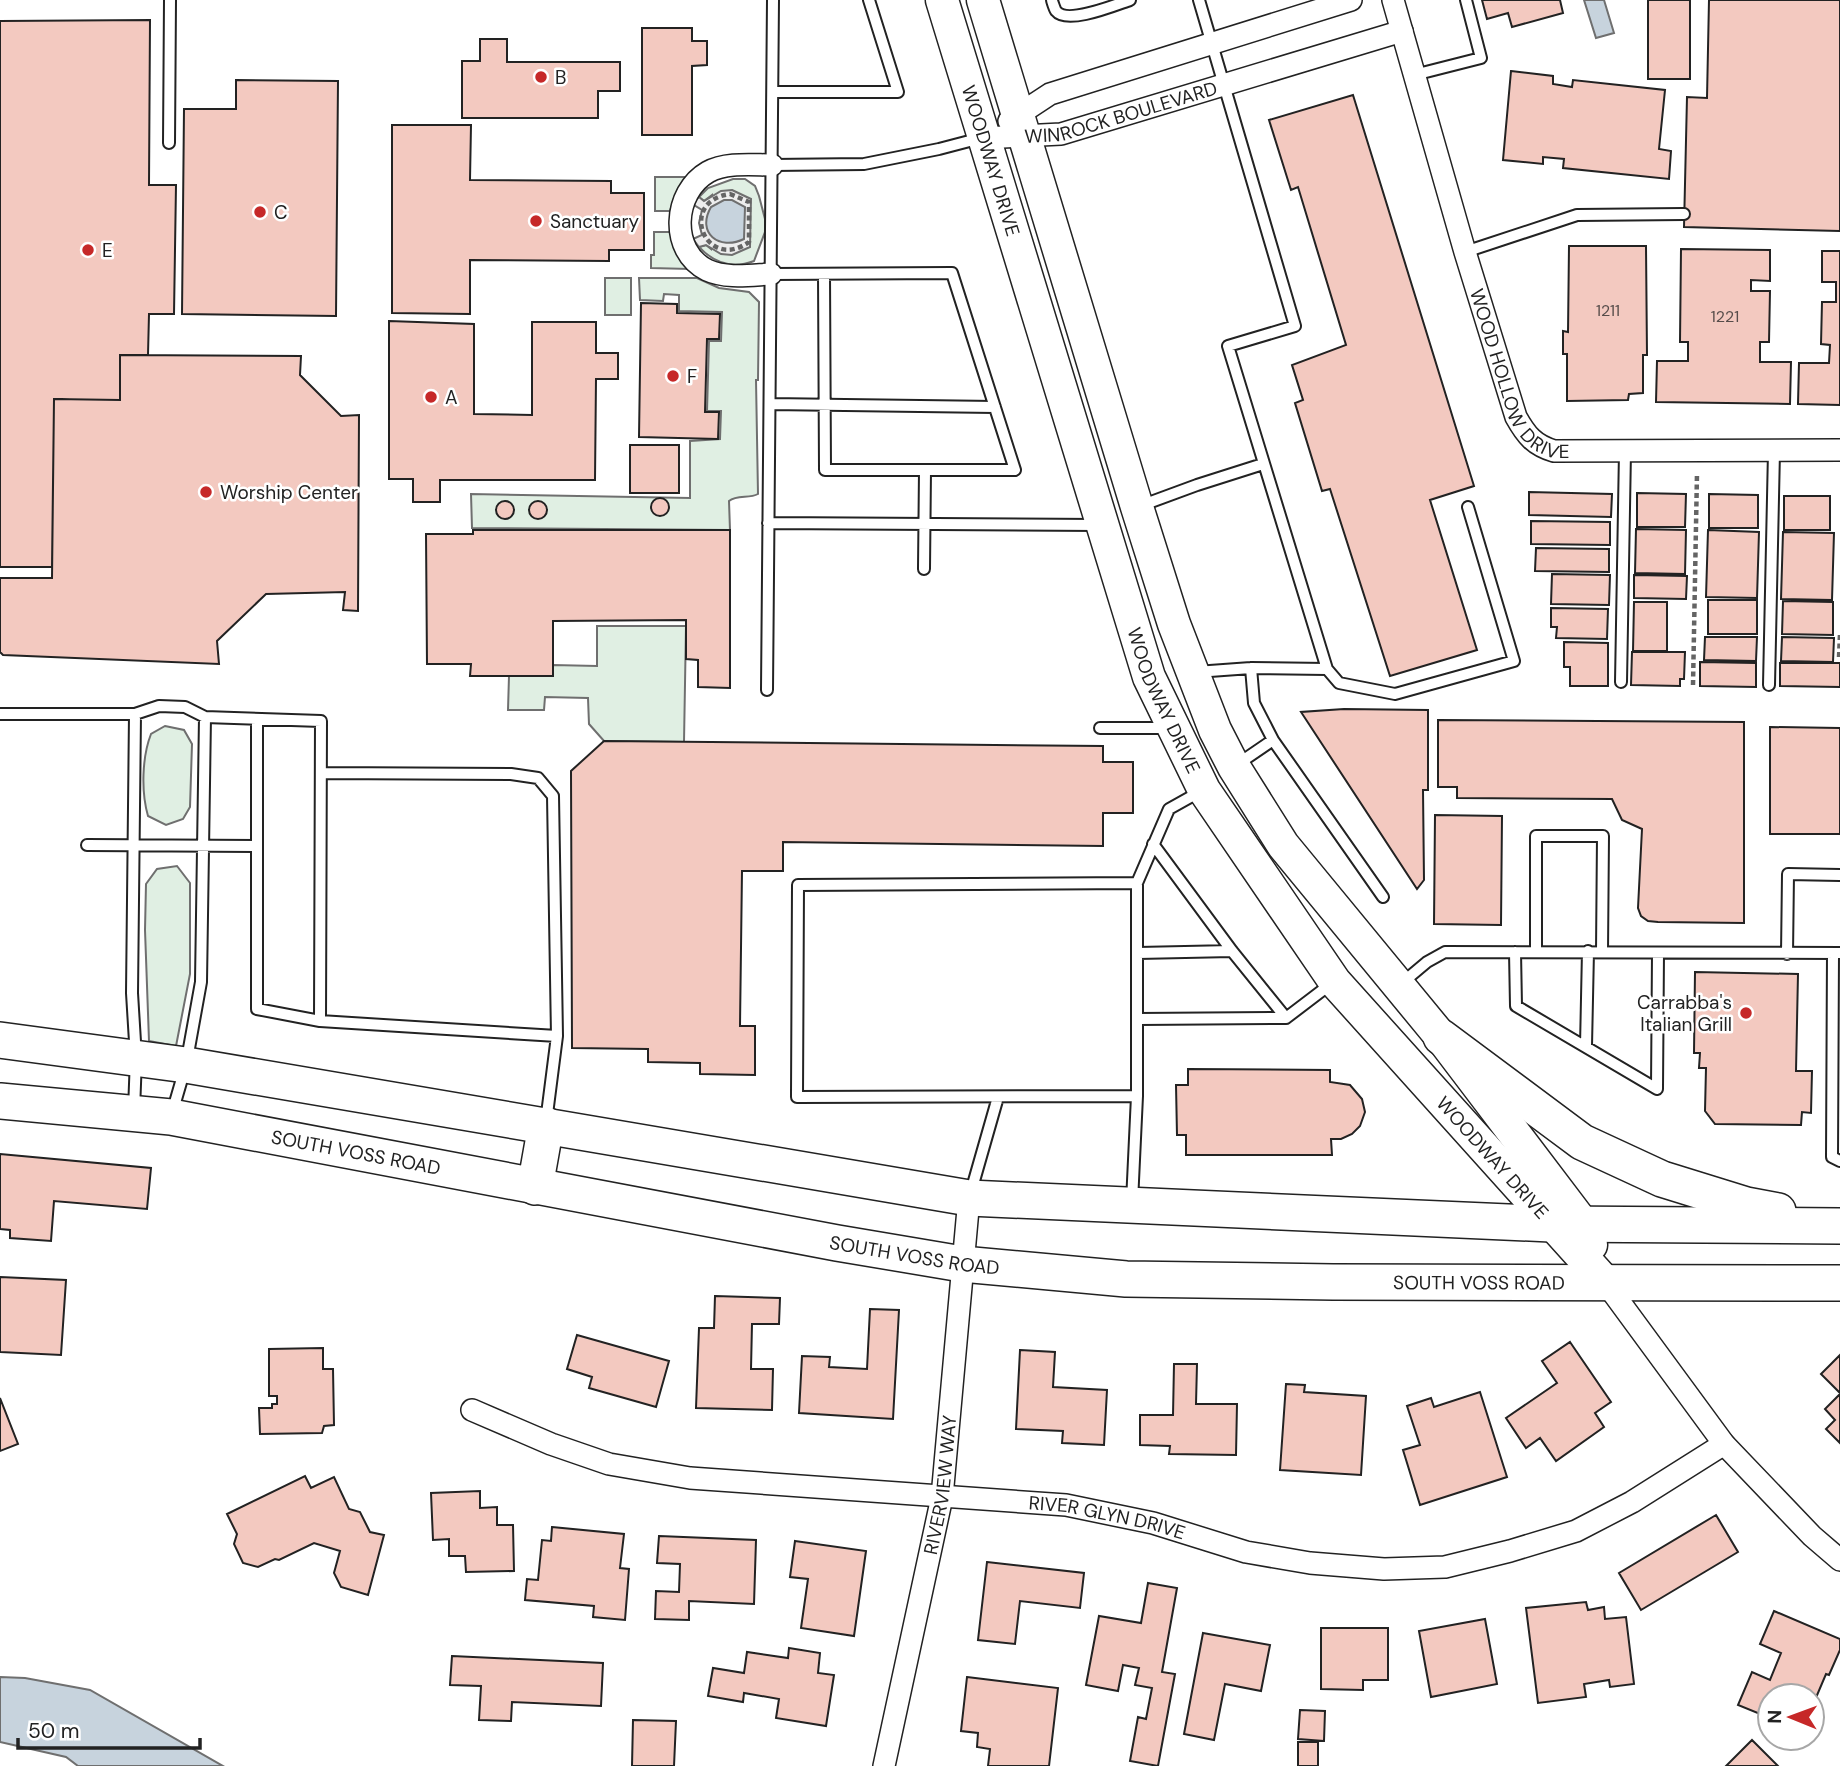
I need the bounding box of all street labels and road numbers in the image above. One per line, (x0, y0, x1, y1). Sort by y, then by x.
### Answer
street label: WINROCK BOULEVARD (1024, 75, 1220, 148)
street label: WOODWAY DRIVE (956, 82, 1026, 239)
street label: WOOD HOLLOW DRIVE (1465, 286, 1570, 464)
street label: WOODWAY DRIVE (1122, 624, 1206, 777)
street label: WOODWAY DRIVE (1431, 1091, 1555, 1224)
street label: SOUTH VOSS ROAD (269, 1124, 443, 1180)
street label: SOUTH VOSS ROAD (827, 1229, 1001, 1280)
street label: SOUTH VOSS ROAD (1393, 1270, 1565, 1295)
street label: RIVERVIEW WAY (917, 1414, 962, 1557)
street label: RIVER GLYN DRIVE (1028, 1490, 1189, 1545)

